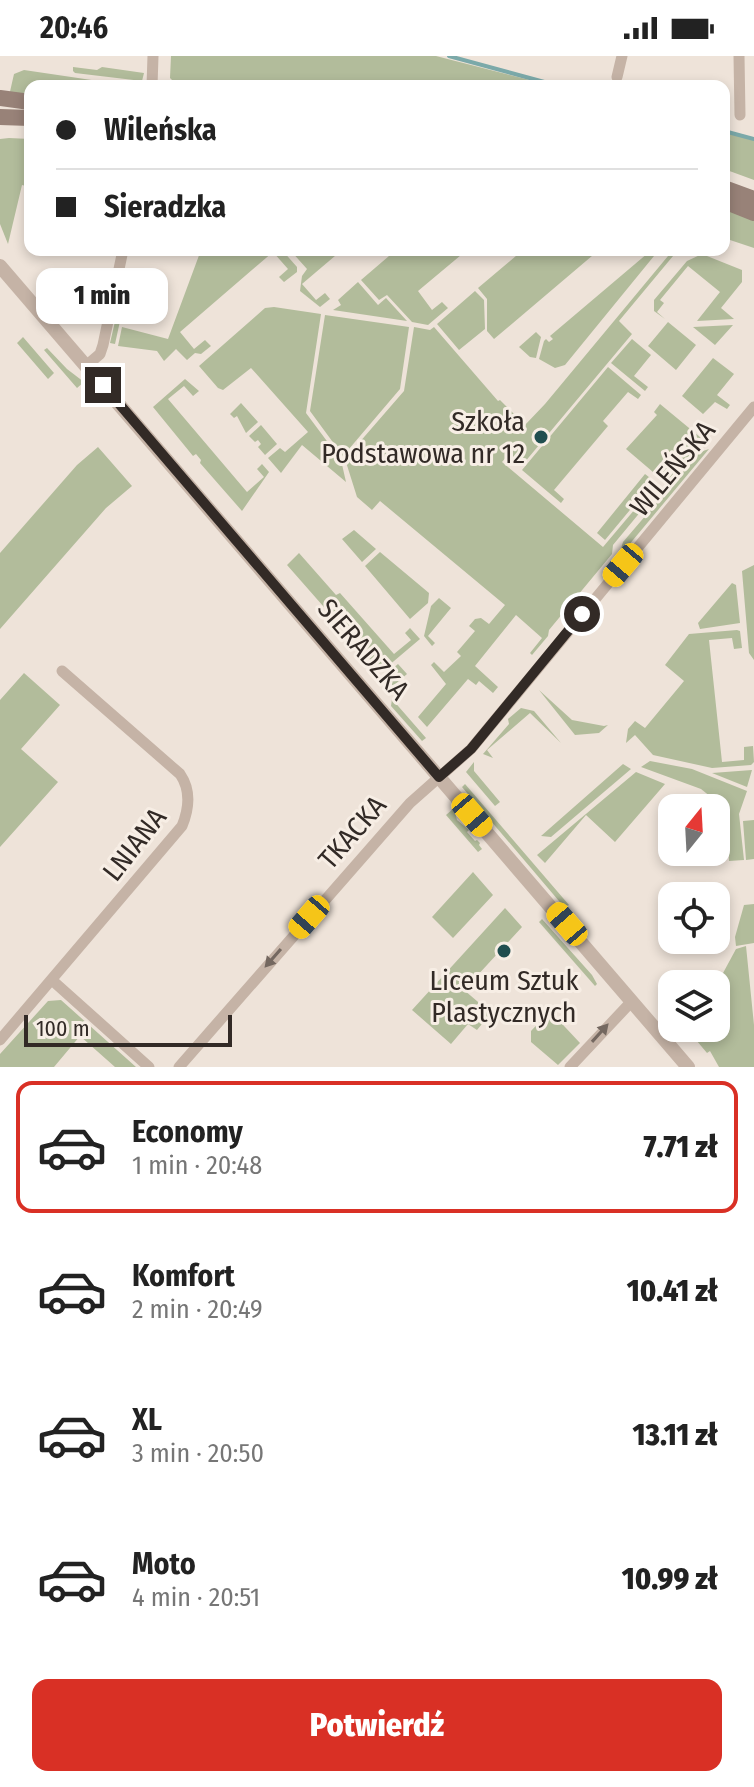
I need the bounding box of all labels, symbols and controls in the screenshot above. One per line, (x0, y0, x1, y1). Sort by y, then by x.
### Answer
text: 20:46 (40, 10, 108, 46)
text: Wileńska (104, 112, 217, 148)
text: Sieradzka (104, 189, 226, 225)
callout: 1 min (37, 269, 169, 325)
text: 1 min (74, 280, 130, 311)
route end (85, 367, 121, 403)
place label: Szkoła Podstawowa nr 12 (321, 405, 525, 470)
street label: WILEŃSKA (623, 414, 722, 523)
marker: Szkoła Podstawowa nr 12 (532, 428, 550, 446)
car (598, 539, 648, 591)
street label: SIERADZKA (311, 592, 416, 707)
route start (564, 596, 600, 632)
street label: TKACKA (312, 789, 393, 876)
car (447, 789, 497, 841)
north arrow (658, 794, 730, 866)
map controls (658, 794, 730, 1042)
street label: LNIANA (96, 801, 173, 887)
button: locate (658, 882, 730, 954)
car (284, 891, 334, 943)
car (542, 898, 592, 950)
marker: Liceum Sztuk Plastycznych (495, 942, 513, 960)
one-way arrow (265, 947, 282, 967)
place label: Liceum Sztuk Plastycznych (429, 964, 579, 1029)
button: layers (658, 970, 730, 1042)
scale bar (24, 1011, 232, 1047)
text: 100 m (36, 1015, 90, 1042)
one-way arrow (591, 1023, 608, 1043)
icon: car (36, 1111, 108, 1183)
text: Economy (132, 1114, 243, 1150)
text: 7.71 zł (643, 1129, 718, 1165)
text: 1 min · 20:48 (132, 1150, 262, 1181)
icon: car (36, 1255, 108, 1327)
text: Komfort (132, 1258, 235, 1294)
text: 10.41 zł (627, 1273, 718, 1309)
text: 2 min · 20:49 (132, 1294, 263, 1325)
icon: car (36, 1399, 108, 1471)
text: XL (132, 1402, 162, 1438)
text: 13.11 zł (633, 1417, 718, 1453)
text: 3 min · 20:50 (132, 1438, 264, 1469)
icon: car (36, 1543, 108, 1615)
text: Moto (132, 1546, 196, 1582)
text: 10.99 zł (622, 1561, 718, 1597)
text: 4 min · 20:51 (132, 1582, 260, 1613)
button: Potwierdź (32, 1679, 722, 1771)

